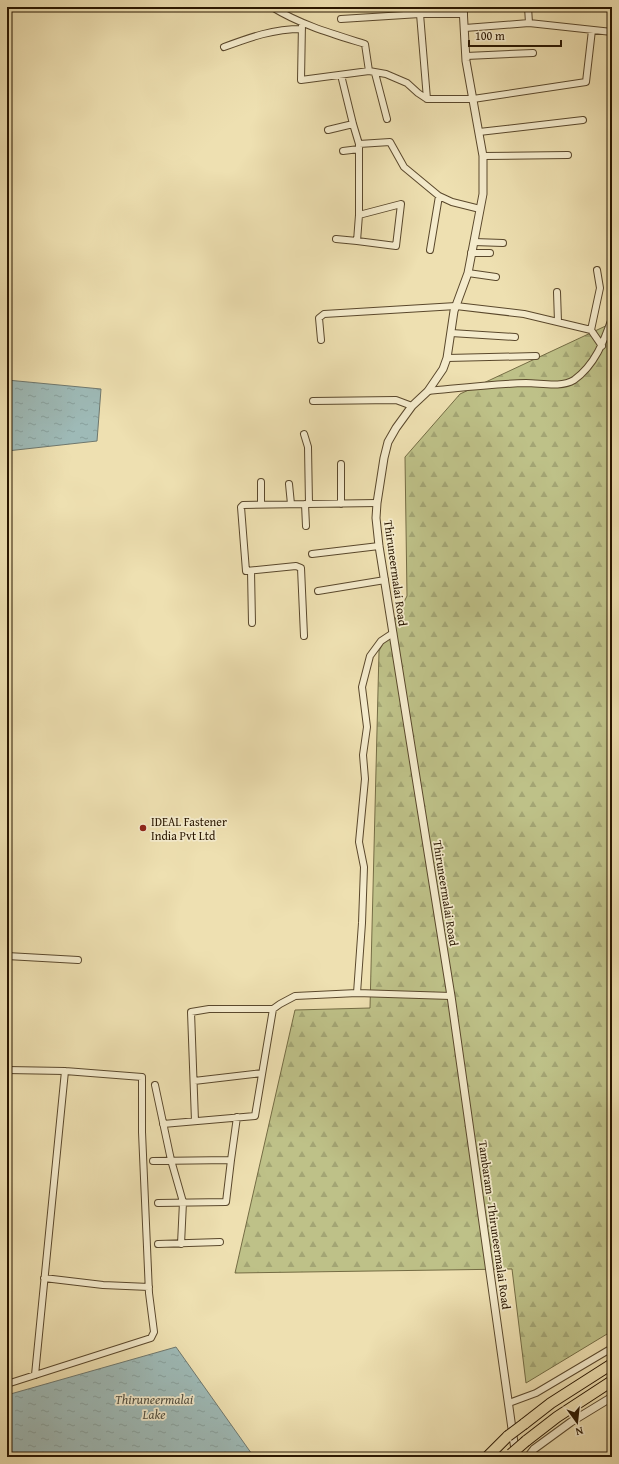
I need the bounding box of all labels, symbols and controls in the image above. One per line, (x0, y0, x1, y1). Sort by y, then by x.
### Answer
scale bar (469, 22, 561, 48)
text: 100 m (475, 27, 505, 44)
street label: Thiruneermalai Road (380, 519, 412, 628)
place label: IDEAL Fastener India Pvt Ltd (151, 813, 227, 844)
marker: IDEAL Fastener India Pvt Ltd (138, 823, 148, 833)
street label: Thiruneermalai Road (429, 839, 463, 948)
street label: Tambaram - Thiruneermalai Road (475, 1140, 515, 1311)
water label: Thiruneermalai Lake (115, 1390, 194, 1424)
north arrow (557, 1402, 597, 1442)
text: N (573, 1423, 585, 1441)

